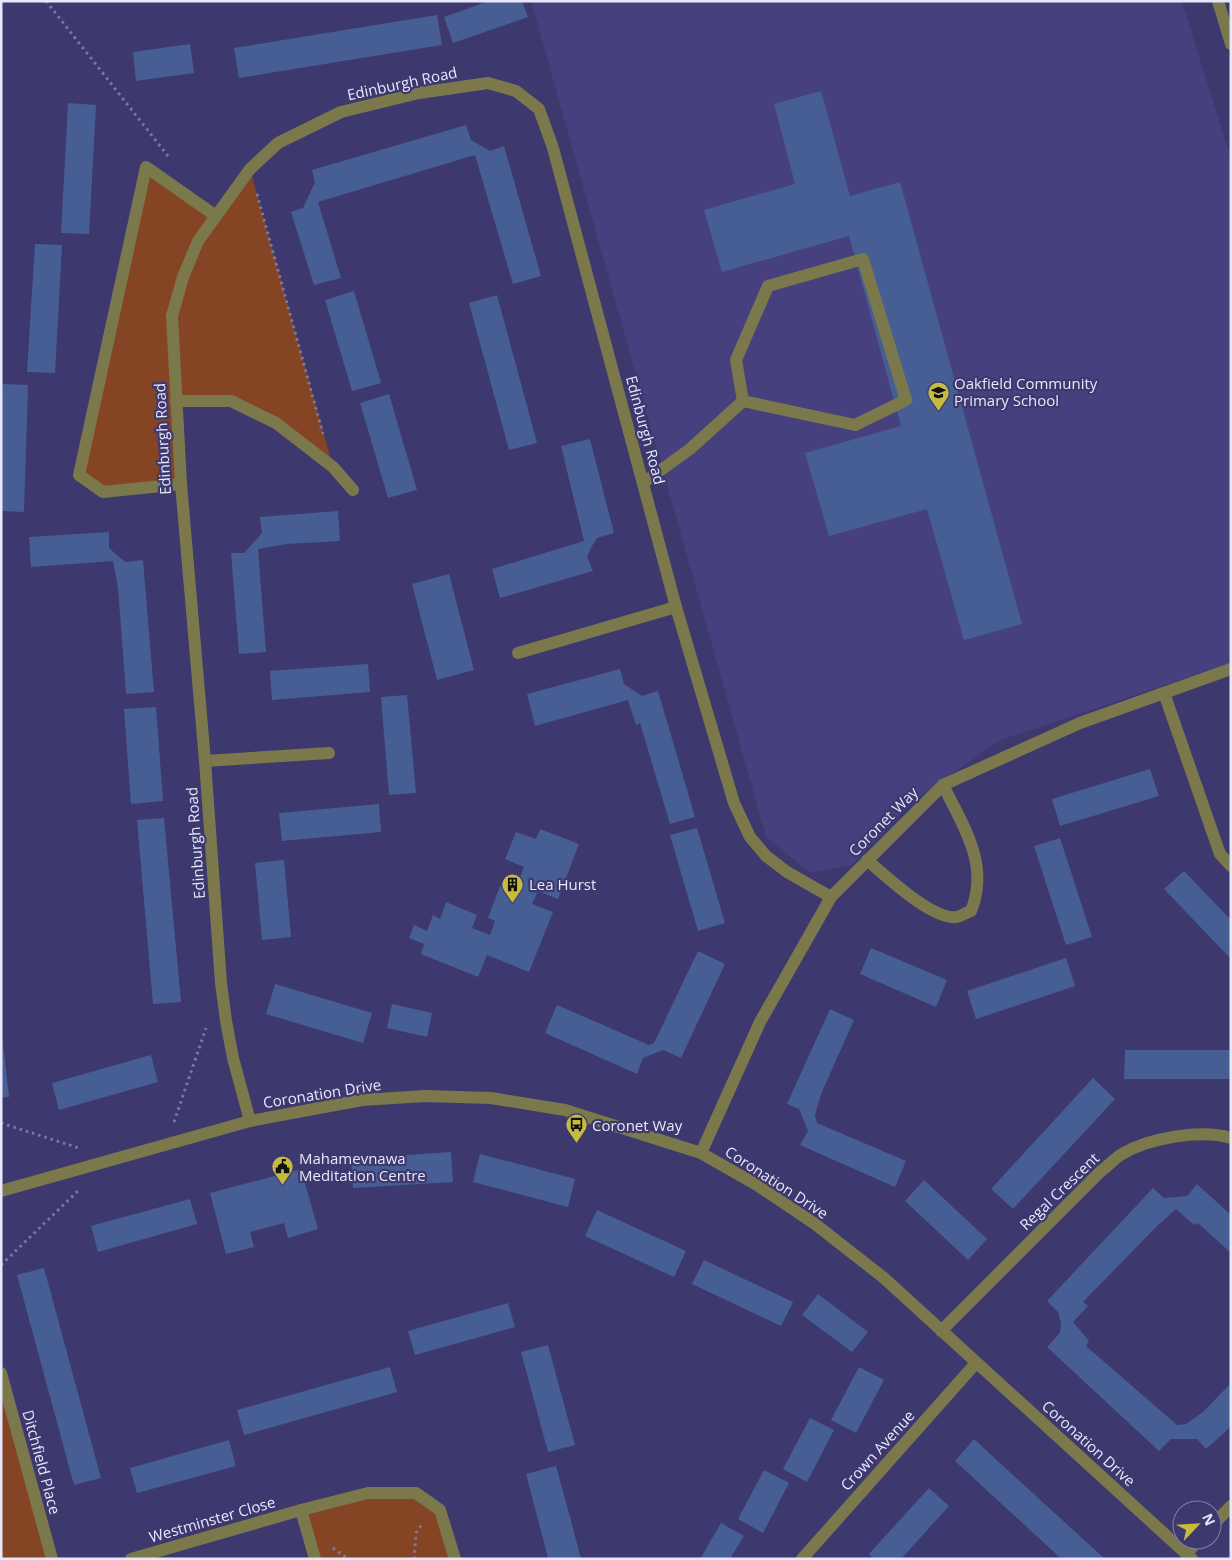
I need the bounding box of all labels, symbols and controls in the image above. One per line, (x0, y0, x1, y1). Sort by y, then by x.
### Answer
street label: Edinburgh Road (345, 62, 459, 104)
street label: Edinburgh Road (622, 373, 670, 487)
place label: Oakfield Community Primary School (954, 373, 1098, 410)
school or university icon: Oakfield Community Primary School (926, 380, 950, 411)
street label: Edinburgh Road (149, 383, 175, 495)
street label: Coronet Way (844, 782, 922, 860)
street label: Edinburgh Road (181, 786, 209, 900)
building icon: Lea Hurst (501, 872, 525, 903)
place label: Lea Hurst (529, 874, 596, 894)
street label: Coronation Drive (262, 1074, 382, 1112)
bus stop icon: Coronet Way (564, 1113, 588, 1144)
place label: Coronet Way (592, 1115, 683, 1135)
street label: Coronation Drive (722, 1141, 832, 1223)
place label: Mahamevnawa Meditation Centre (299, 1148, 426, 1185)
street label: Regal Crescent (1015, 1148, 1103, 1234)
public building icon: Mahamevnawa Meditation Centre (271, 1155, 295, 1186)
street label: Coronation Drive (1038, 1396, 1140, 1490)
street label: Crown Avenue (836, 1406, 918, 1494)
street label: Ditchfield Place (18, 1408, 66, 1516)
street label: Westminster Close (147, 1491, 277, 1547)
north arrow (1172, 1500, 1222, 1550)
text: N (1198, 1510, 1220, 1528)

